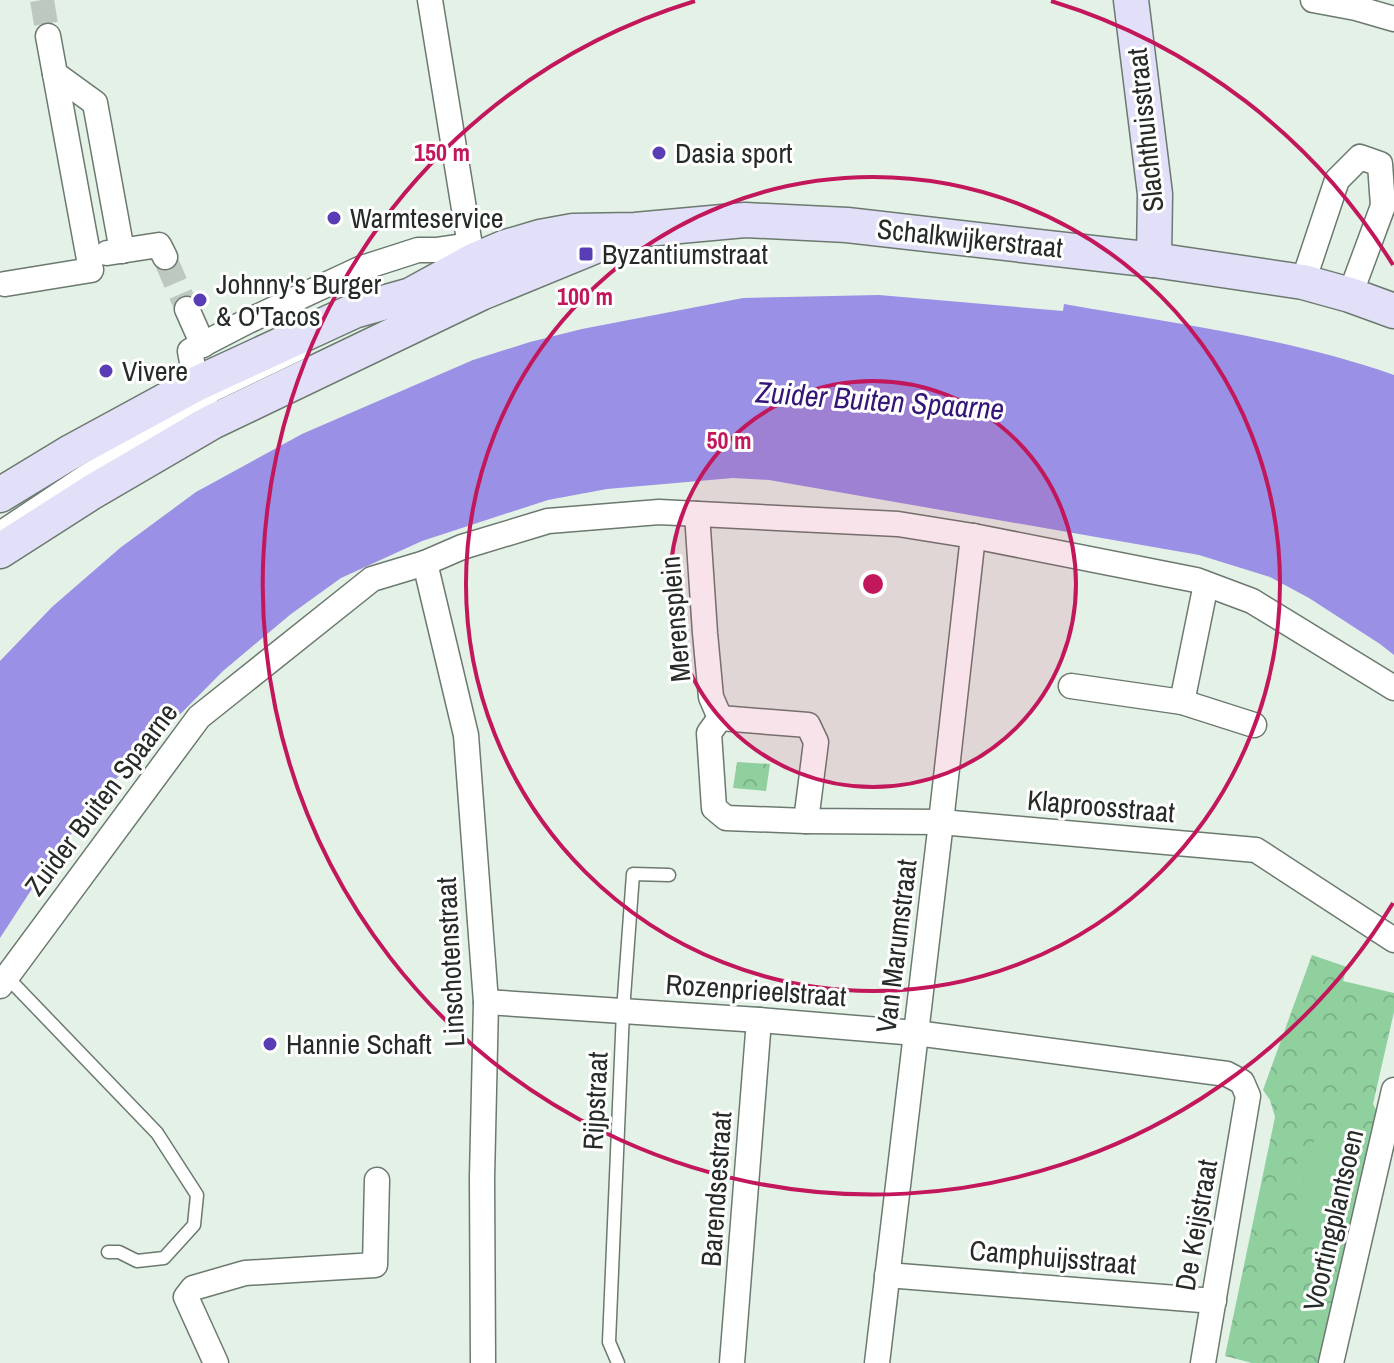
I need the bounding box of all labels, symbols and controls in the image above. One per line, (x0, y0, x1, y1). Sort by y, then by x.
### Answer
street label: Slachthuisstraat (1117, 46, 1173, 214)
place label: Dasia sport (675, 134, 792, 172)
text: 150 m (414, 136, 470, 168)
marker: Dasia sport (650, 144, 668, 162)
place label: Warmteservice (350, 199, 504, 237)
marker: Warmteservice (325, 209, 343, 227)
street label: Schalkwijkerstraat (875, 209, 1065, 267)
place label: Byzantiumstraat (602, 235, 768, 273)
marker: Byzantiumstraat (577, 245, 595, 263)
place label: Johnny's Burger & O'Tacos (216, 265, 382, 335)
text: 100 m (557, 280, 613, 312)
marker: Johnny's Burger & O'Tacos (191, 291, 209, 309)
place label: Vivere (122, 352, 188, 390)
marker: Vivere (97, 362, 115, 380)
water label: Zuider Buiten Spaarne (754, 371, 1006, 429)
text: 50 m (707, 424, 751, 456)
street label: Merensplein (651, 554, 699, 684)
centre of rings (859, 570, 887, 598)
street label: Zuider Buiten Spaarne (16, 695, 186, 903)
street label: Klaproosstraat (1026, 781, 1176, 831)
street label: Van Marumstraat (867, 857, 925, 1035)
street label: Linschotenstraat (427, 876, 473, 1048)
street label: Rozenprieelstraat (664, 965, 848, 1015)
place label: Hannie Schaft (286, 1025, 432, 1063)
marker: Hannie Schaft (261, 1035, 279, 1053)
street label: Rijpstraat (573, 1051, 617, 1151)
street label: Barendsestraat (692, 1110, 740, 1268)
street label: Voortingplantsoen (1294, 1126, 1372, 1314)
street label: De Keijstraat (1166, 1156, 1226, 1294)
street label: Camphuijsstraat (968, 1231, 1138, 1283)

